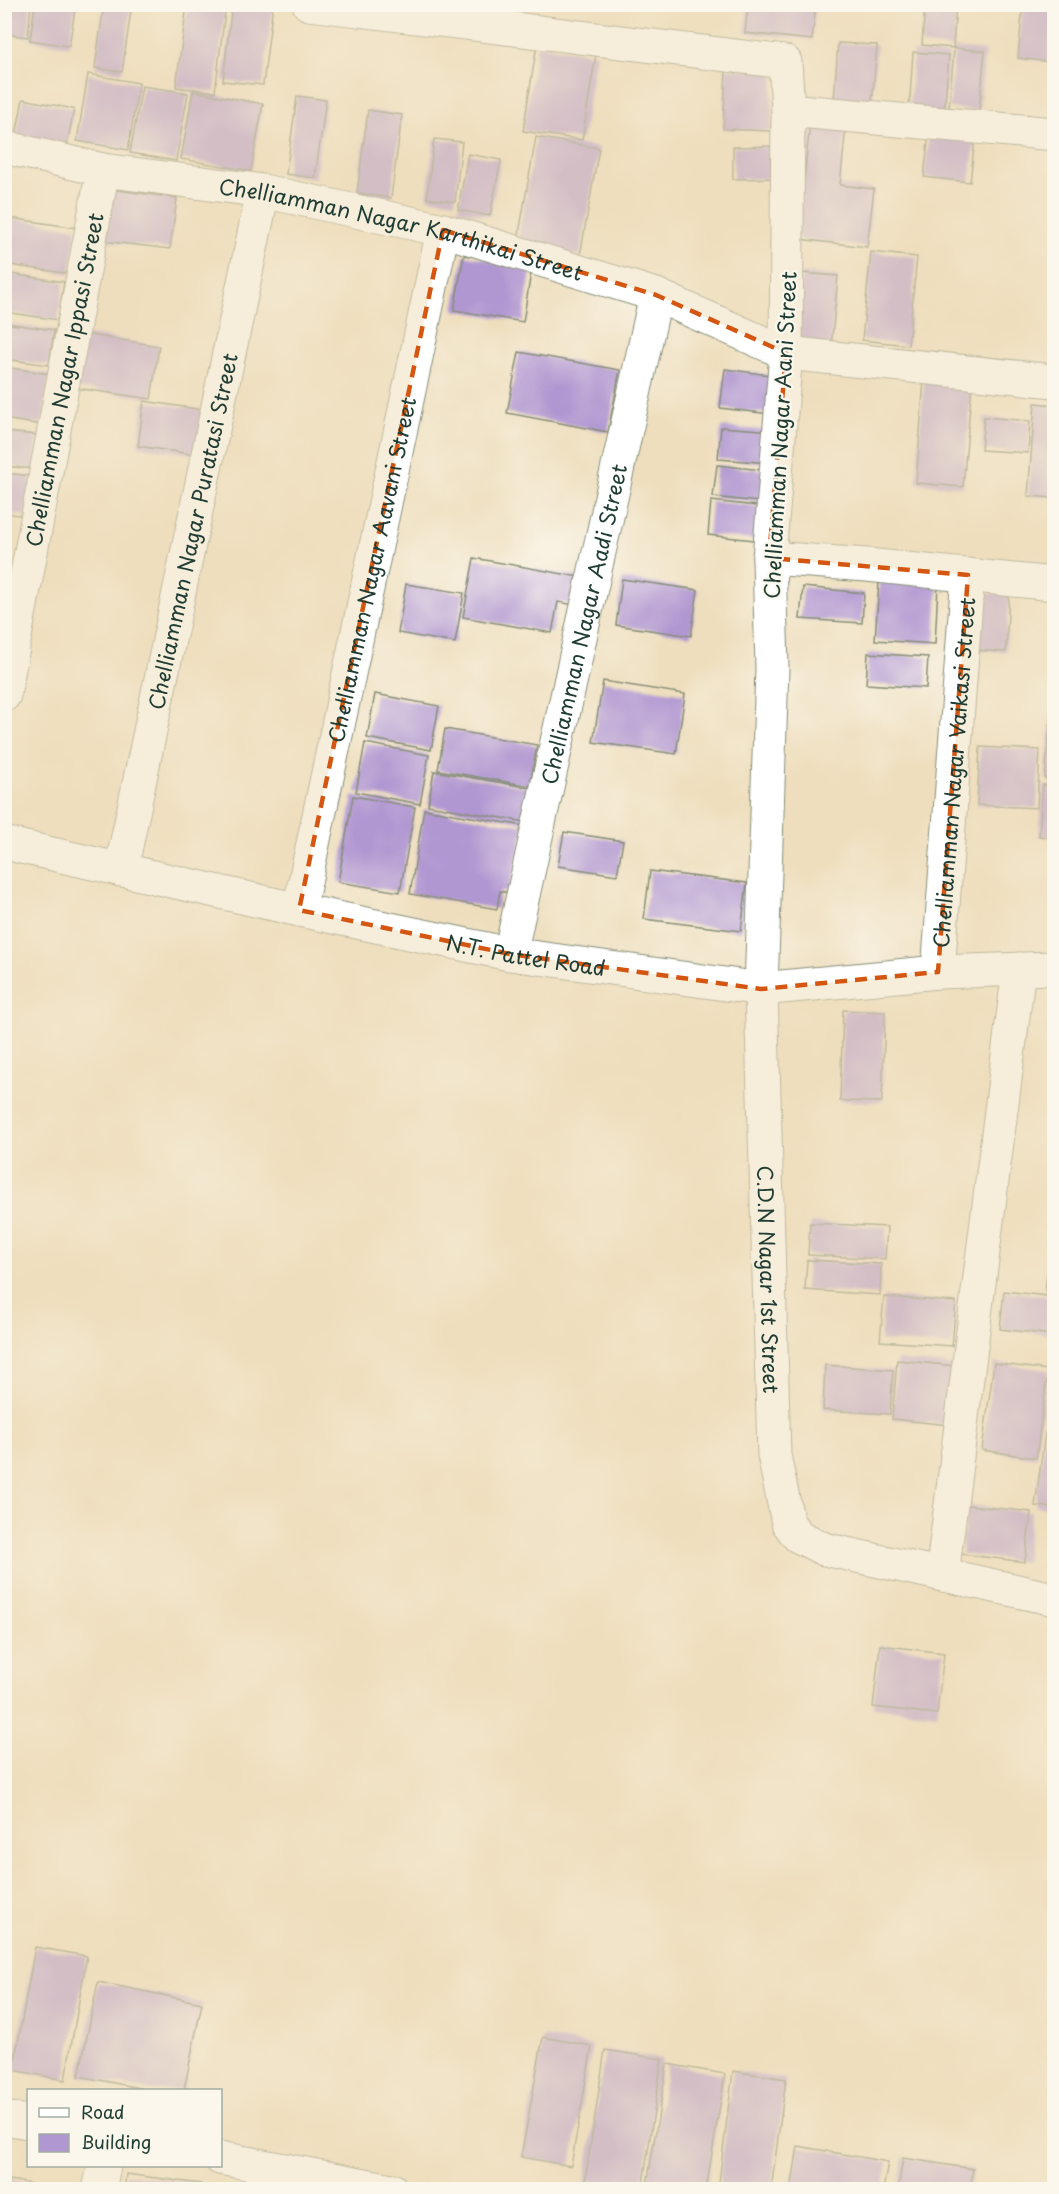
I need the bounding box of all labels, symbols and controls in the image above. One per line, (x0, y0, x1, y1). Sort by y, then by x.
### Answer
street label: Chelliamman Nagar Karthikai Street (217, 169, 587, 288)
street label: Chelliamman Nagar Ippasi Street (16, 210, 111, 549)
street label: Chelliamman Nagar Aani Street (754, 270, 804, 600)
street label: Chelliamman Nagar Puratasi Street (139, 350, 245, 713)
street label: Chelliamman Nagar Aavani Street (319, 394, 423, 746)
street label: Chelliamman Nagar Aadi Street (532, 461, 634, 787)
street label: Chelliamman Nagar Vaikasi Street (924, 596, 982, 949)
street label: N.T. Pattel Road (444, 925, 608, 983)
street label: C.D.N Nagar 1st Street (750, 1165, 788, 1394)
legend (27, 2089, 222, 2167)
text: Road (81, 2098, 125, 2125)
text: Building (81, 2128, 151, 2155)

